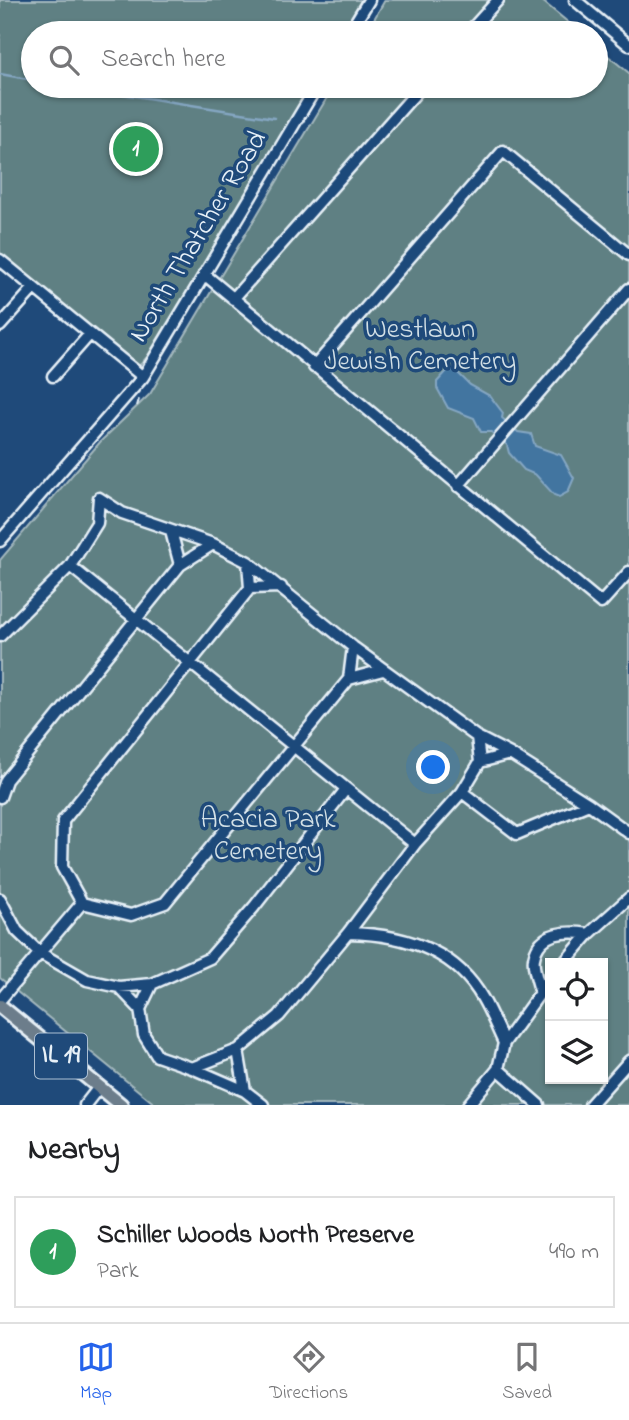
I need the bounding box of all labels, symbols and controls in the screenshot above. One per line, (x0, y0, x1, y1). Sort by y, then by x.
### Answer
search box (21, 21, 608, 98)
icon: search (45, 41, 83, 79)
text: Search here (101, 41, 226, 79)
pin: 1 (113, 123, 159, 175)
street label: North Thatcher Road (119, 123, 279, 351)
park label: Westlawn Jewish Cemetery (324, 310, 516, 383)
your location (416, 750, 450, 784)
park label: Acacia Park Cemetery (201, 800, 336, 873)
map controls (545, 958, 608, 1084)
button: locate (545, 958, 608, 1021)
button: layers (545, 1021, 608, 1084)
road number: IL 19 (35, 1034, 87, 1078)
text: Nearby (28, 1129, 120, 1173)
text: Schiller Woods North Preserve (97, 1217, 414, 1255)
text: 1 (49, 1236, 57, 1269)
text: 490 m (549, 1236, 599, 1269)
text: Park (97, 1255, 139, 1288)
tab: Map (77, 1338, 115, 1407)
tab: Directions (269, 1338, 348, 1407)
tab: Saved (502, 1338, 552, 1407)

